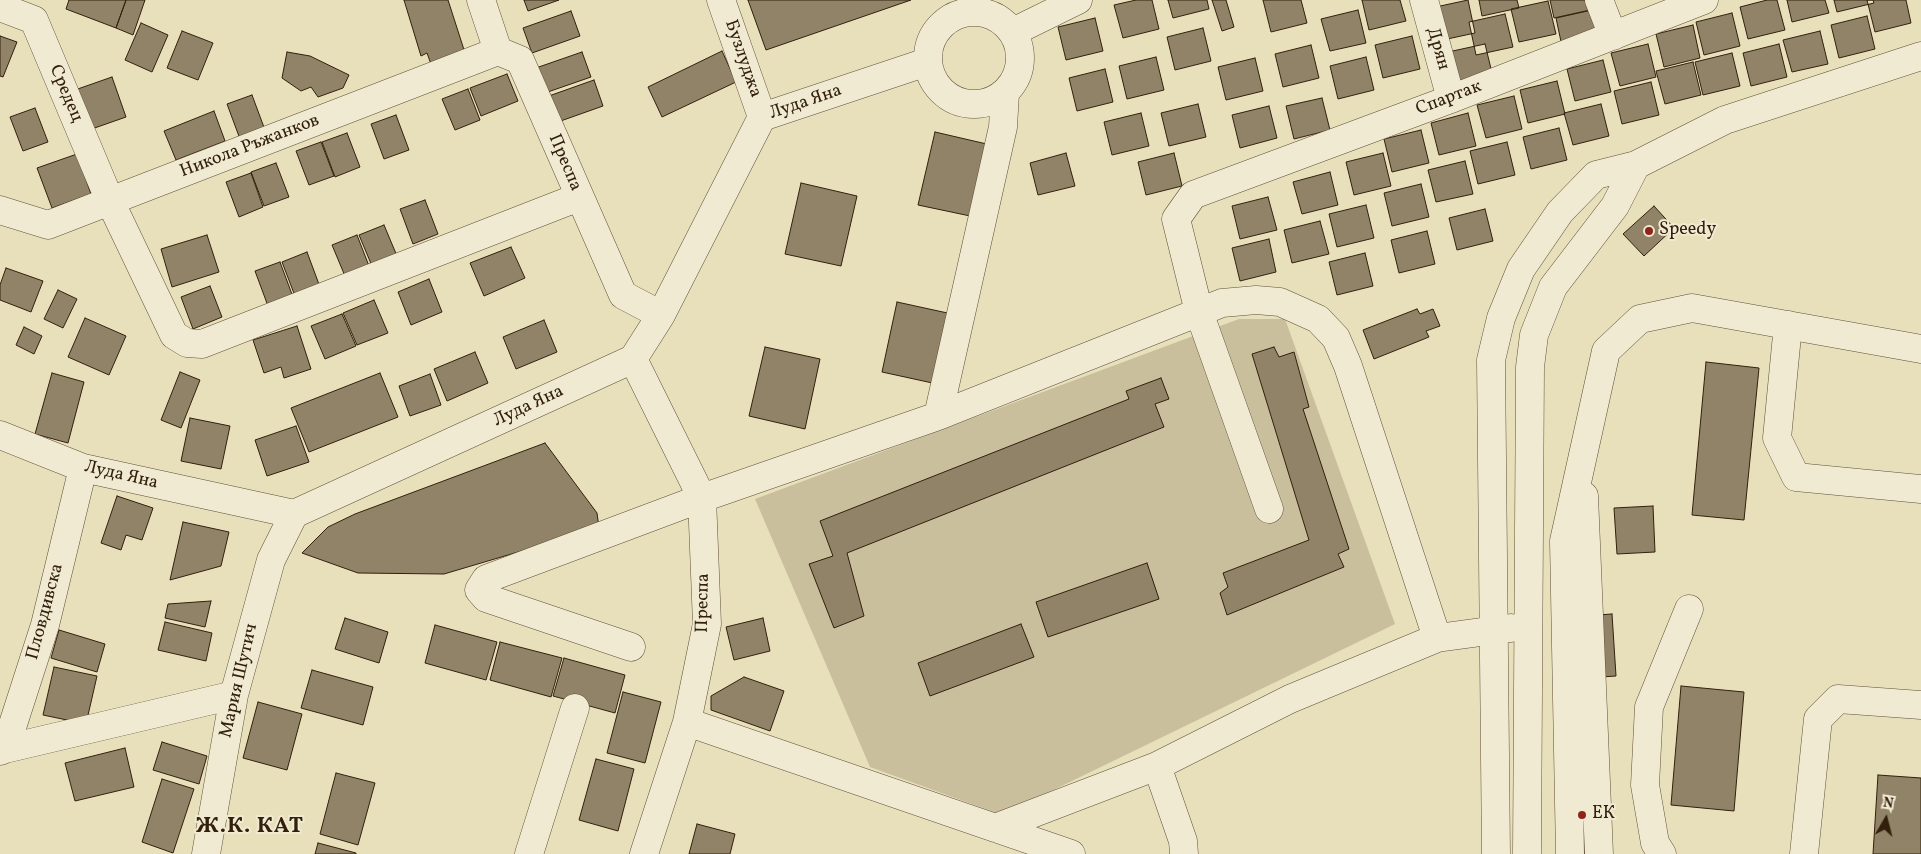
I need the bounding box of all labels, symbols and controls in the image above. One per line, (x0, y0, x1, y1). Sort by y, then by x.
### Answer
street label: Бузлуджа (719, 17, 765, 101)
street label: Дрян (1421, 25, 1453, 73)
street label: Средец (43, 62, 87, 126)
street label: Спартак (1413, 77, 1485, 121)
street label: Луда Яна (767, 81, 845, 125)
street label: Никола Ръжанков (177, 110, 323, 184)
street label: Преспа (542, 131, 586, 195)
place label: Speedy (1659, 220, 1716, 242)
marker: Speedy (1643, 225, 1655, 237)
street label: Луда Яна (490, 381, 568, 433)
street label: Луда Яна (82, 457, 160, 495)
street label: Пловдивска (23, 562, 69, 662)
street label: Преспа (693, 573, 715, 633)
street label: Мария Шутич (216, 622, 264, 740)
north arrow (1861, 794, 1911, 844)
text: N (1882, 794, 1895, 814)
place label: ЕК (1592, 804, 1615, 826)
marker: ЕК (1576, 809, 1588, 821)
district label: Ж.К. КАТ (195, 815, 305, 841)

